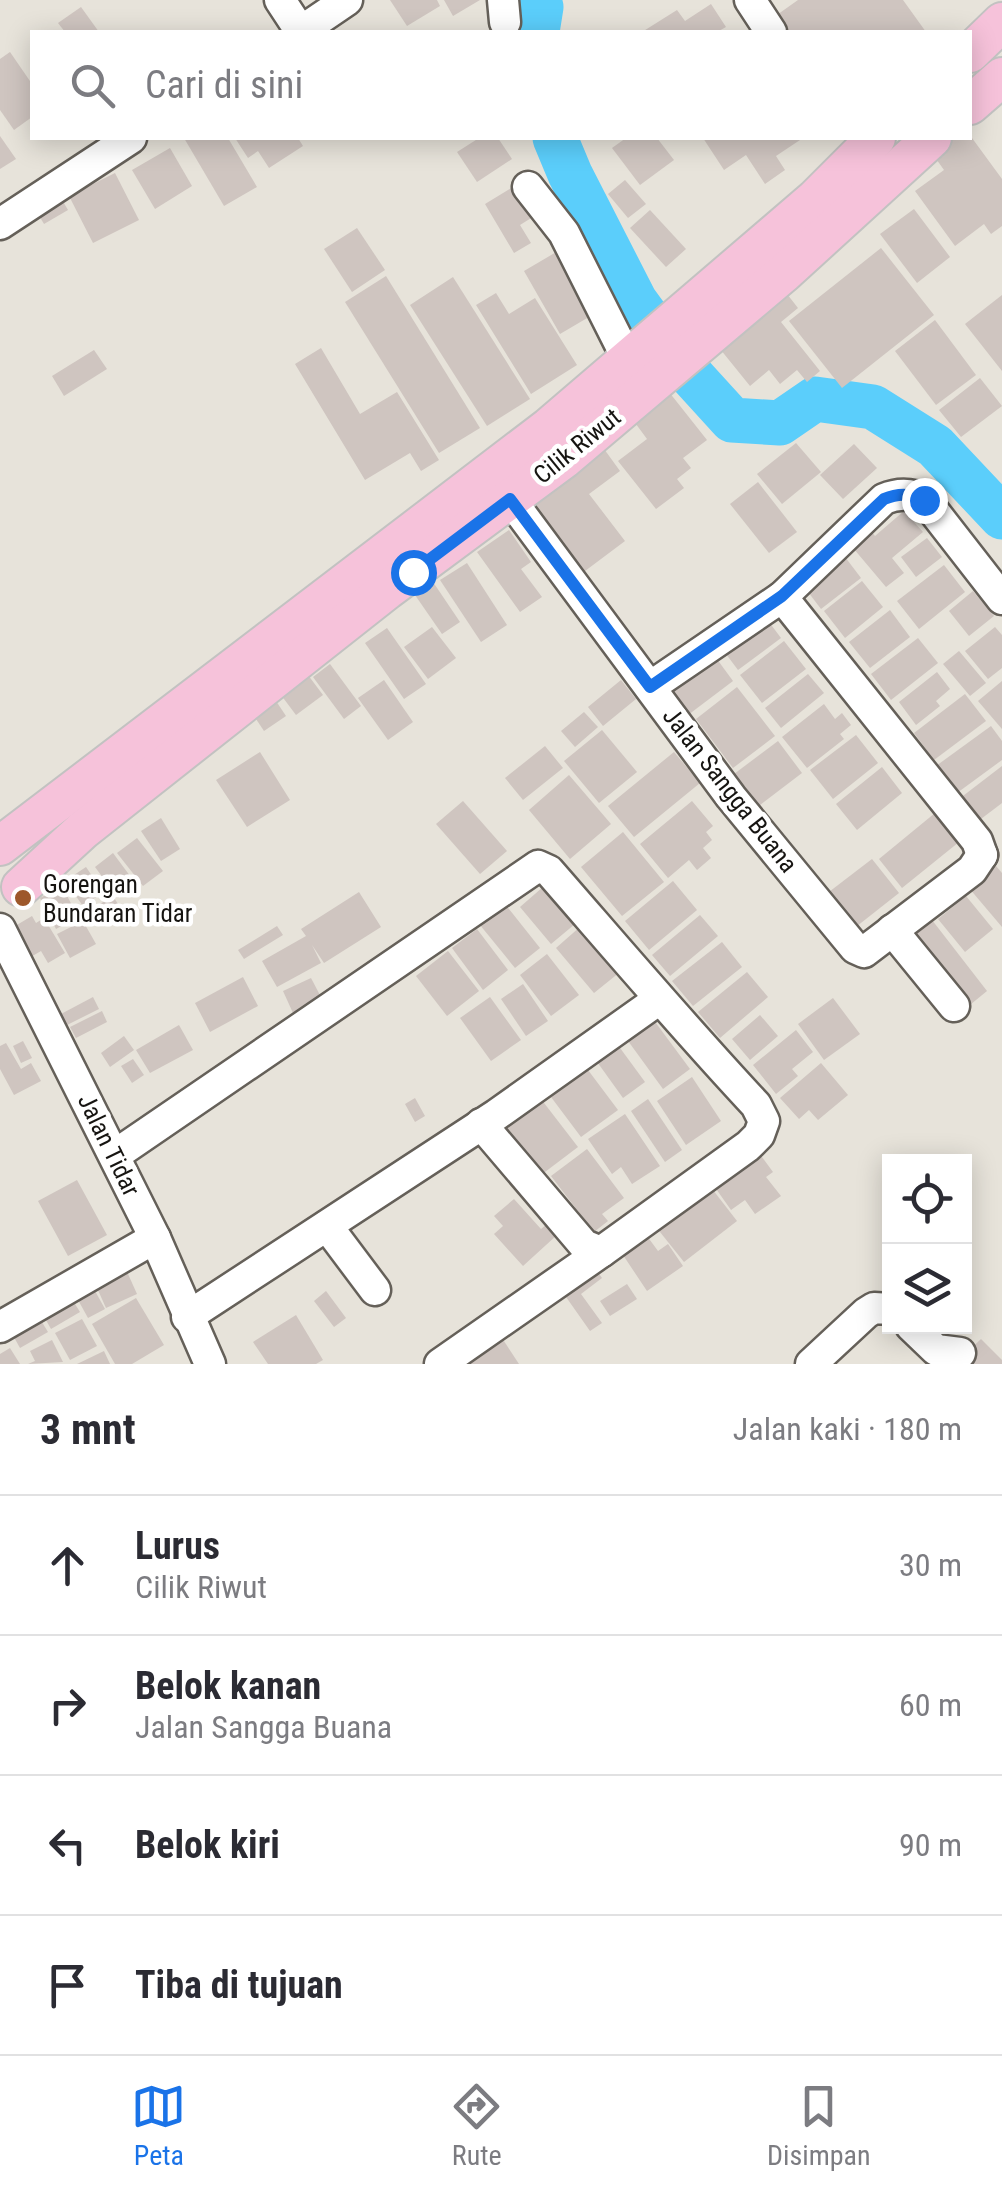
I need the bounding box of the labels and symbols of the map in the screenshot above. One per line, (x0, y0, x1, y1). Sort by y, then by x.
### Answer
street label: Cilik Riwut (528, 402, 626, 490)
route end (902, 478, 948, 524)
route start (391, 550, 437, 596)
street label: Jalan Sangga Buana (657, 702, 803, 878)
place label: Gorengan Bundaran Tidar (43, 870, 193, 928)
marker: Gorengan Bundaran Tidar (12, 887, 34, 909)
street label: Jalan Tidar (72, 1089, 146, 1201)

